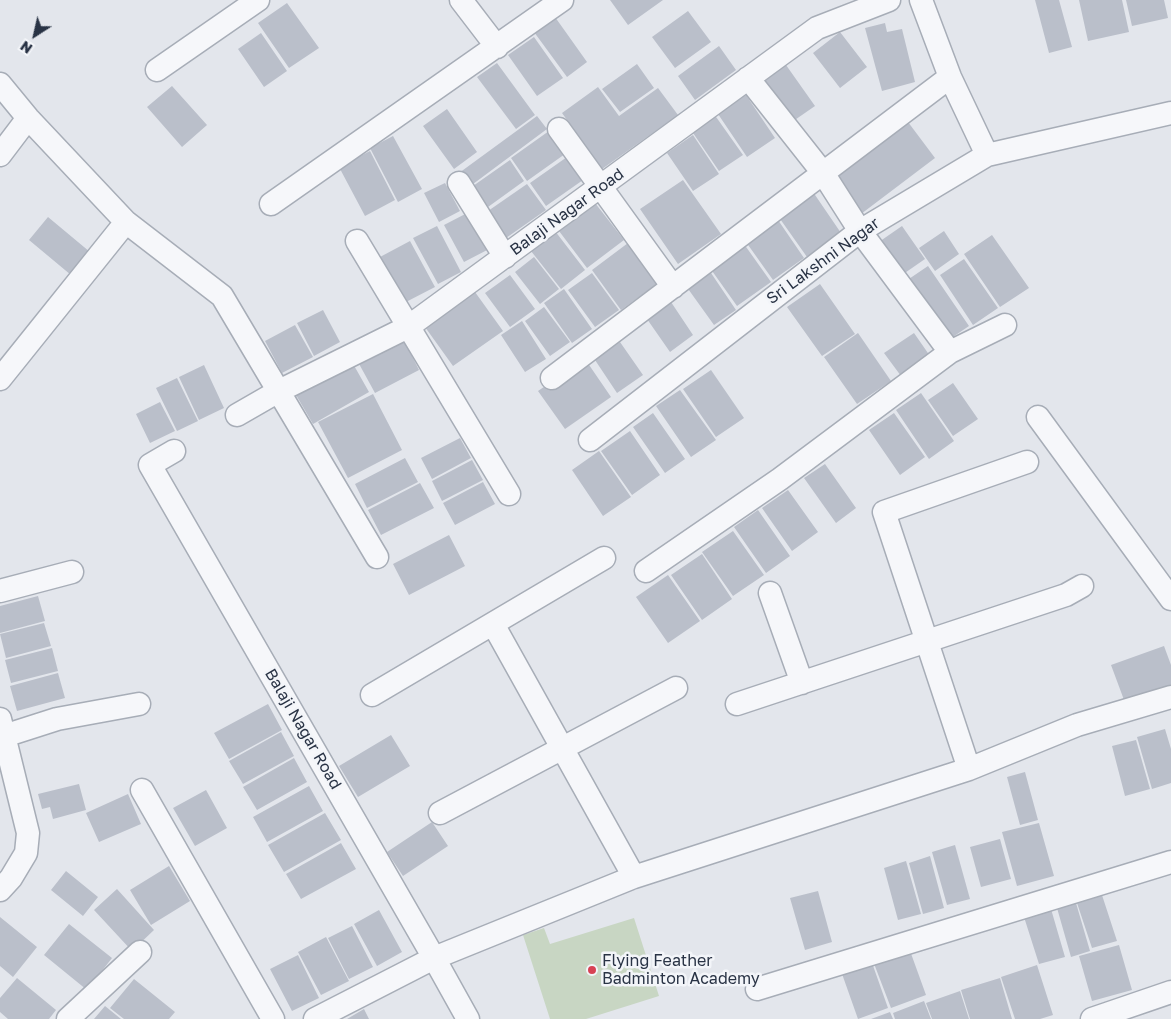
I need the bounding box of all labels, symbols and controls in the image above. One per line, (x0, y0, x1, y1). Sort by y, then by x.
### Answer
north arrow (10, 10, 60, 60)
text: N (17, 38, 35, 58)
street label: Balaji Nagar Road (506, 164, 628, 260)
street label: Sri Lakshni Nagar (763, 214, 883, 308)
street label: Balaji Nagar Road (261, 665, 345, 793)
place label: Flying Feather Badminton Academy (602, 951, 760, 989)
marker: Flying Feather Badminton Academy (586, 964, 598, 976)

